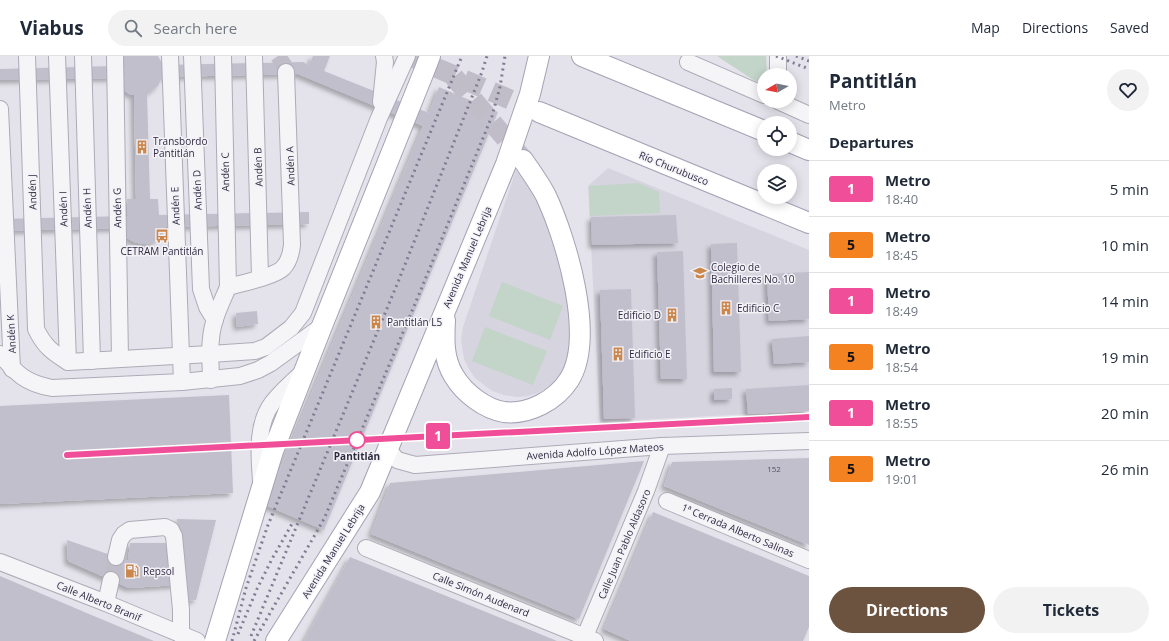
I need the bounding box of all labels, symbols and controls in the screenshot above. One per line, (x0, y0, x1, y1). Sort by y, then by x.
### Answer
search box (108, 10, 388, 46)
text: Viabus (20, 15, 84, 41)
icon: search (122, 17, 144, 39)
text: Search here (154, 18, 237, 38)
text: Map (971, 18, 1000, 37)
text: Directions (1022, 18, 1088, 37)
text: Saved (1110, 18, 1149, 37)
north arrow (757, 68, 797, 108)
map controls (757, 68, 797, 204)
text: Pantitlán (829, 68, 917, 94)
button: heart (1107, 69, 1149, 111)
text: Metro (829, 96, 866, 114)
button: locate (757, 116, 797, 156)
text: Departures (829, 132, 914, 152)
place label: Transbordo Pantitlán (153, 134, 207, 160)
building icon: Transbordo Pantitlán (134, 139, 150, 155)
street label: Andén A (282, 145, 298, 186)
street label: Andén B (250, 147, 266, 187)
street label: Río Churubusco (637, 148, 711, 188)
street label: Andén C (218, 152, 232, 192)
button: layers (757, 164, 797, 204)
street label: Andén D (189, 170, 205, 210)
text: Metro (885, 170, 931, 190)
street label: Andén J (24, 174, 40, 210)
text: 1 (847, 179, 855, 198)
text: 5 min (1110, 179, 1149, 199)
street label: Andén E (167, 187, 183, 225)
street label: Andén H (79, 188, 95, 228)
street label: Andén G (110, 188, 124, 228)
text: 18:40 (885, 190, 918, 208)
street label: Andén I (55, 191, 71, 227)
street label: Avenida Manuel Lebrija (439, 204, 495, 310)
text: Metro (885, 226, 931, 246)
bus stop icon: CETRAM Pantitlán (154, 228, 170, 244)
text: 5 (847, 235, 855, 254)
text: 10 min (1101, 235, 1149, 255)
place label: CETRAM Pantitlán (120, 244, 204, 258)
text: 18:45 (885, 246, 918, 264)
place label: Colegio de Bachilleres No. 10 (711, 260, 795, 286)
school or university icon: Colegio de Bachilleres No. 10 (692, 265, 708, 281)
text: Metro (885, 282, 931, 302)
text: 1 (847, 291, 855, 310)
text: 14 min (1101, 291, 1149, 311)
building icon: Edificio C (718, 300, 734, 316)
place label: Edificio C (737, 301, 779, 315)
text: 18:49 (885, 302, 918, 320)
building icon: Edificio D (664, 307, 680, 323)
place label: Edificio D (618, 308, 661, 322)
street label: Andén K (3, 313, 19, 354)
building icon: Pantitlán L5 (368, 314, 384, 330)
place label: Pantitlán L5 (387, 315, 442, 329)
text: Metro (885, 338, 931, 358)
building icon: Edificio E (610, 346, 626, 362)
place label: Edificio E (629, 347, 671, 361)
text: 5 (847, 347, 855, 366)
text: 19 min (1101, 347, 1149, 367)
text: 18:54 (885, 358, 918, 376)
text: Metro (885, 394, 931, 414)
text: 1 (847, 403, 855, 422)
text: 20 min (1101, 403, 1149, 423)
text: 18:55 (885, 414, 918, 432)
line badge: 1 (425, 423, 451, 449)
text: 1 (434, 426, 442, 445)
marker: Pantitlán (348, 431, 366, 449)
street label: Avenida Adolfo López Mateos (526, 439, 664, 463)
place label: Pantitlán (334, 449, 380, 463)
text: Metro (885, 450, 931, 470)
text: 5 (847, 459, 855, 478)
text: 26 min (1101, 459, 1149, 479)
house number: 152 (767, 463, 781, 474)
text: 19:01 (885, 470, 918, 488)
street label: Calle Juan Pablo Aldasoro (594, 487, 654, 601)
street label: 1ª Cerrada Alberto Salinas (680, 500, 797, 560)
street label: Avenida Manuel Lebrija (298, 501, 368, 601)
fuel station icon: Repsol (124, 563, 140, 579)
place label: Repsol (143, 564, 174, 578)
street label: Calle Simón Audenard (431, 568, 531, 620)
street label: Calle Alberto Branif (55, 578, 144, 625)
button: Directions (829, 587, 985, 633)
button: Tickets (993, 587, 1149, 633)

